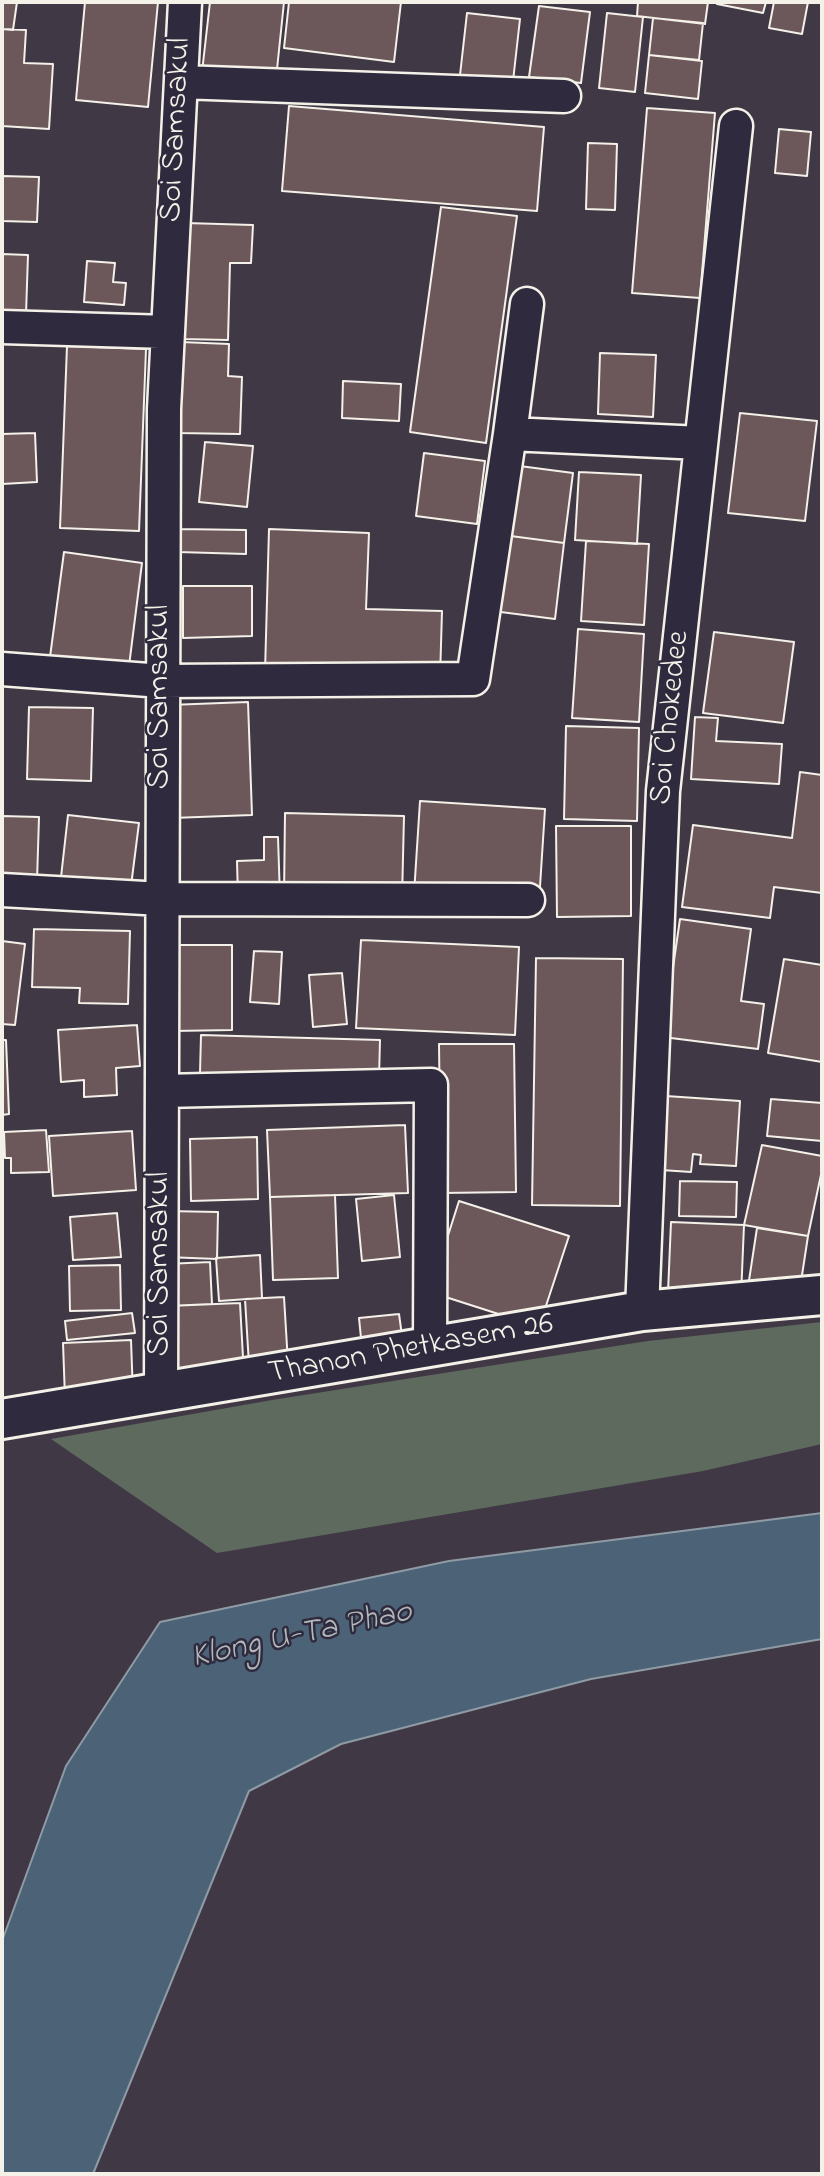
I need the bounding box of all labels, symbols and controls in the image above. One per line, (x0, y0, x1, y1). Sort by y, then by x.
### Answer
street label: Soi Samsakul (154, 37, 202, 223)
street label: Soi Samsakul (143, 605, 181, 789)
street label: Soi Chokedee (644, 629, 700, 807)
street label: Soi Samsakul (143, 1172, 181, 1356)
street label: Thanon Phetkasem 26 (266, 1307, 556, 1395)
water label: Klong U-Ta Phao (188, 1594, 416, 1680)

